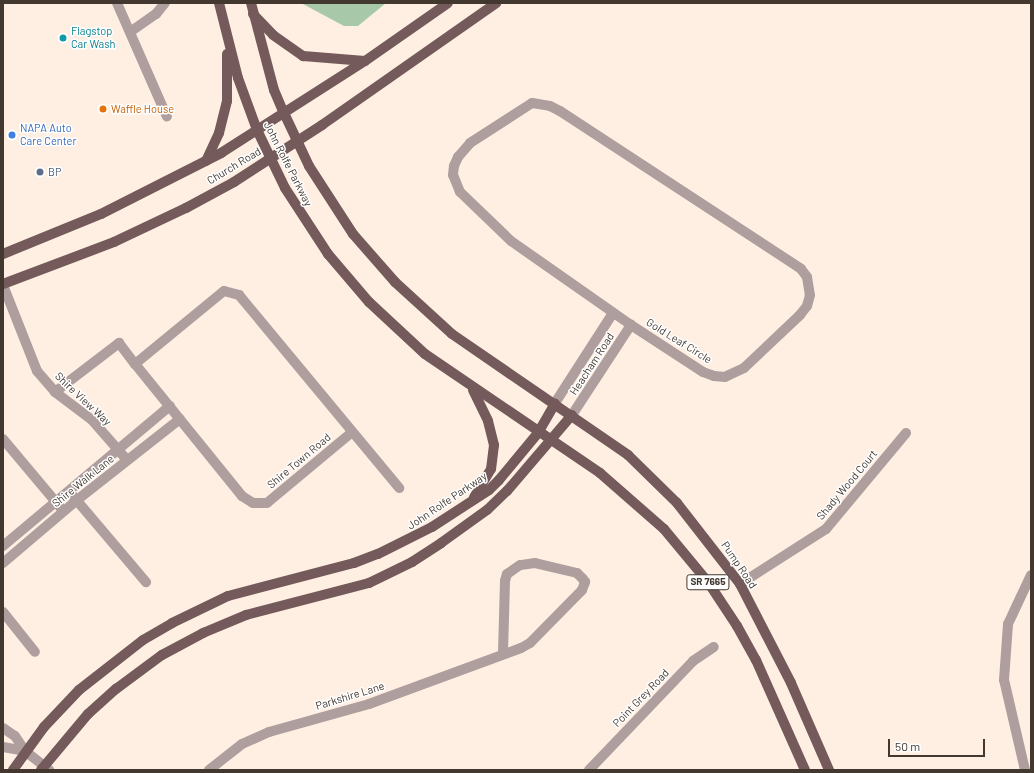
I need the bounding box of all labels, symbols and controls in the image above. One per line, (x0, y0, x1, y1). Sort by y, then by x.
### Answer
place label: Flagstop Car Wash (71, 25, 115, 51)
marker: Flagstop Car Wash (58, 33, 68, 43)
place label: Waffle House (111, 102, 174, 116)
marker: Waffle House (98, 104, 108, 114)
street label: John Rolfe Parkway (261, 120, 315, 208)
place label: NAPA Auto Care Center (20, 122, 76, 148)
marker: NAPA Auto Care Center (7, 130, 17, 140)
street label: Church Road (205, 145, 263, 187)
place label: BP (48, 165, 61, 179)
marker: BP (35, 167, 45, 177)
street label: Gold Leaf Circle (644, 316, 714, 366)
street label: Heacham Road (567, 330, 617, 398)
street label: Shire View Way (52, 370, 114, 428)
street label: Shire Town Road (265, 431, 333, 491)
street label: Shady Wood Court (814, 447, 880, 523)
street label: Shire Walk Lane (49, 452, 117, 510)
street label: John Rolfe Parkway (405, 469, 489, 533)
street label: Pump Road (718, 539, 760, 591)
road number: SR 7665 (686, 574, 730, 590)
street label: Point Grey Road (610, 666, 672, 730)
street label: Parkshire Lane (314, 679, 386, 713)
scale bar (890, 731, 987, 757)
text: 50 m (895, 739, 920, 753)

